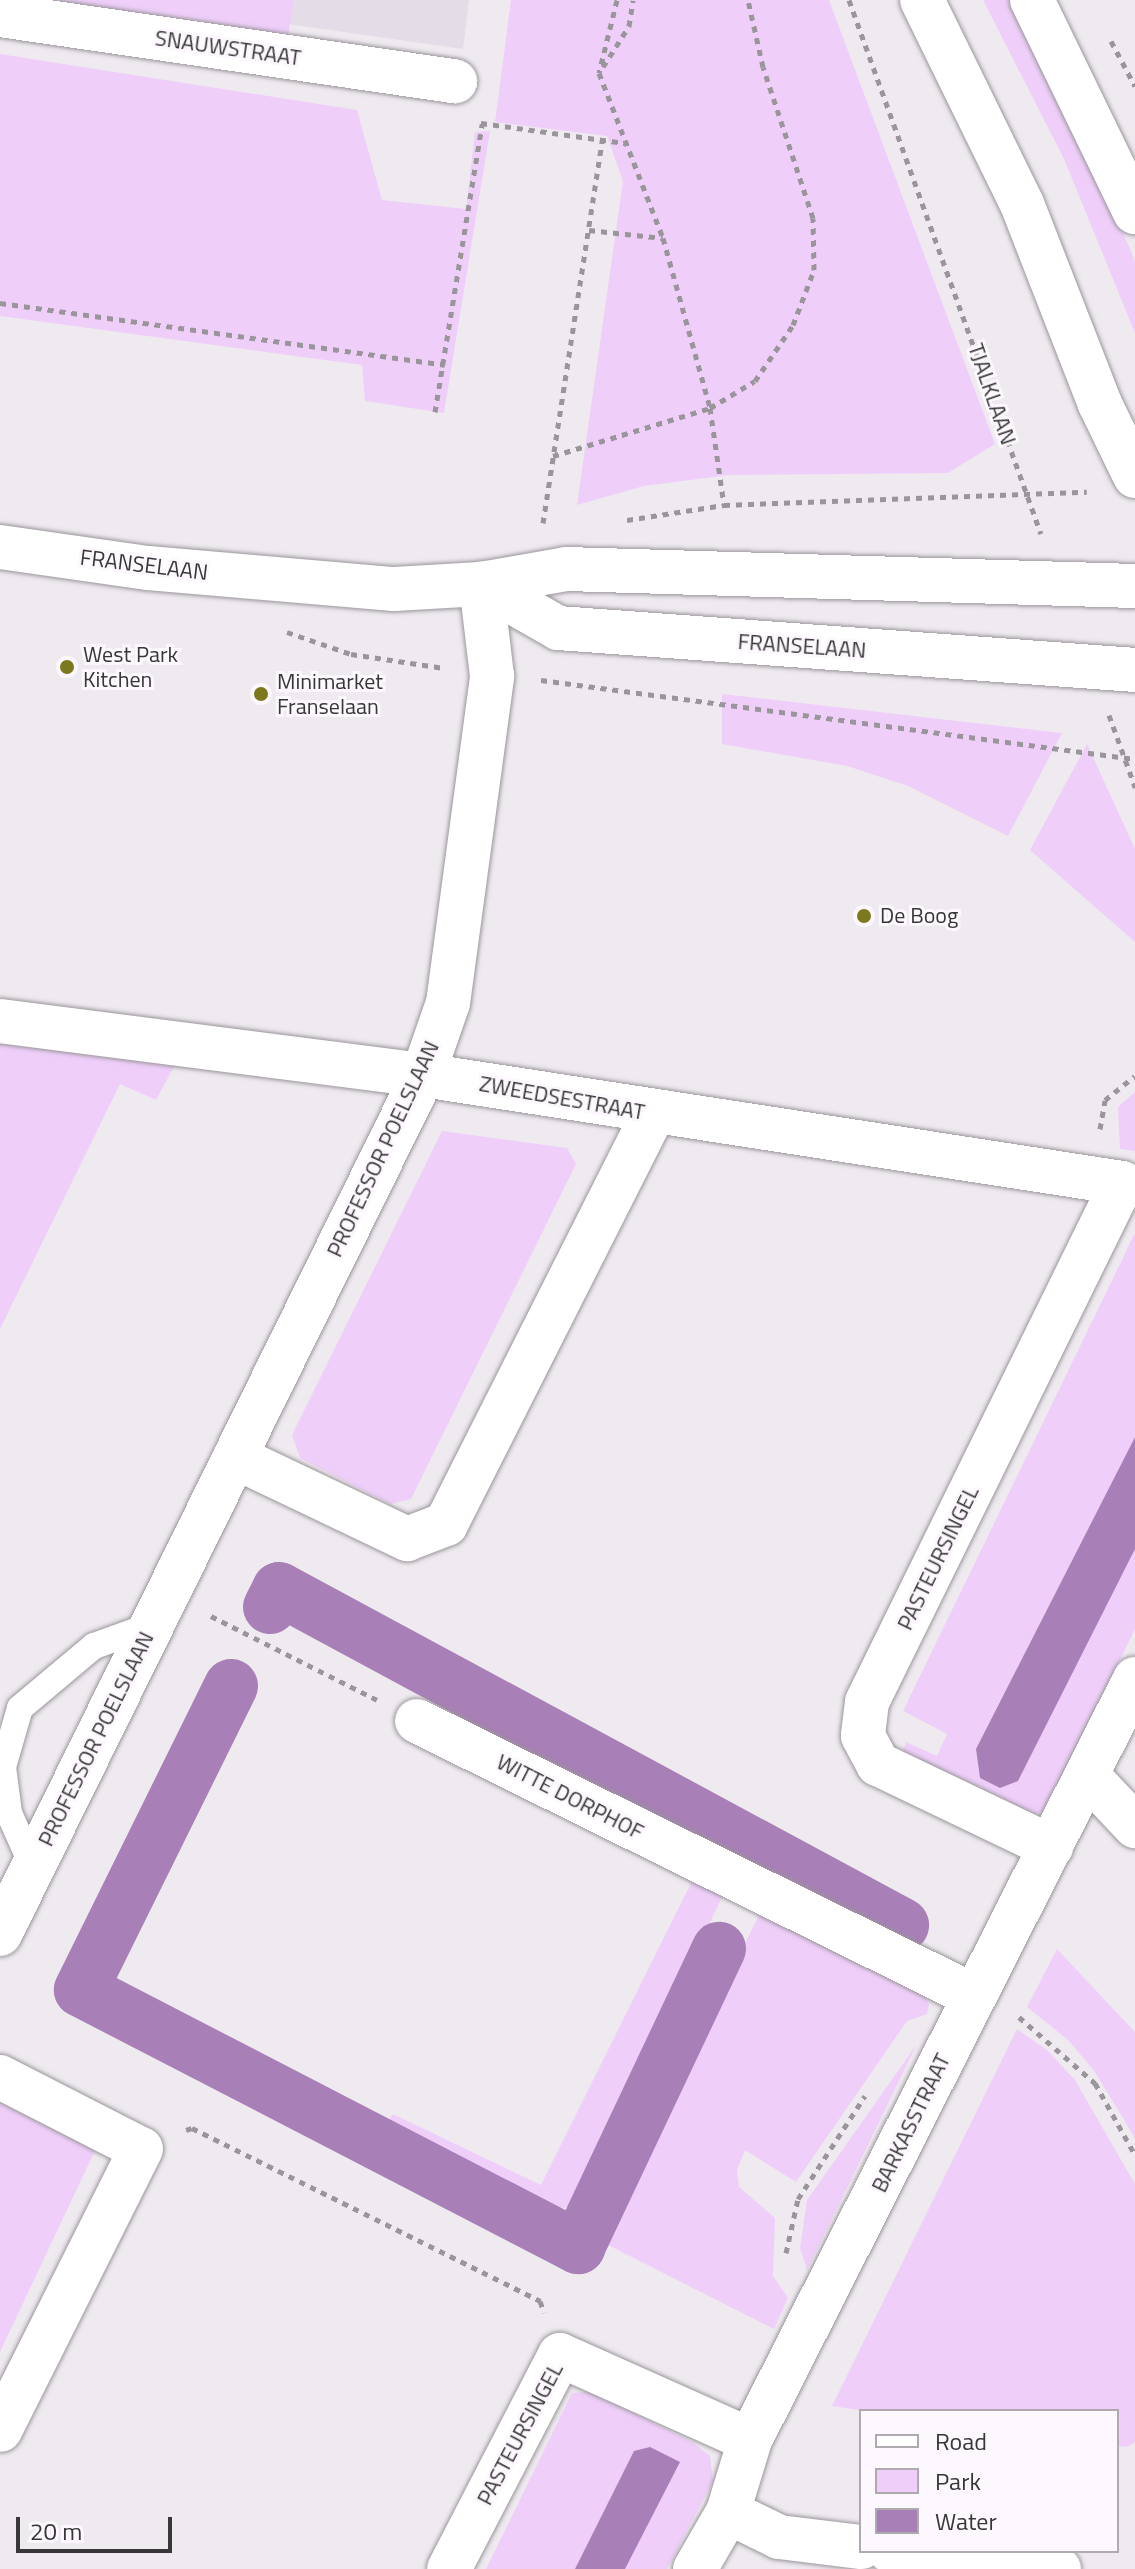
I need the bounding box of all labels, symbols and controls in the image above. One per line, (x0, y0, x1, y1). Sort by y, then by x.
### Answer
street label: SNAUWSTRAAT (153, 25, 303, 71)
street label: TJALKLAAN (962, 340, 1022, 448)
street label: FRANSELAAN (79, 544, 209, 586)
street label: FRANSELAAN (737, 628, 867, 664)
place label: West Park Kitchen (83, 641, 178, 692)
marker: West Park Kitchen (58, 658, 76, 676)
place label: Minimarket Franselaan (277, 668, 383, 720)
marker: Minimarket Franselaan (252, 685, 270, 703)
place label: De Boog (880, 903, 958, 929)
marker: De Boog (855, 907, 873, 925)
street label: PROFESSOR POELSLAAN (321, 1037, 445, 1261)
street label: ZWEEDSESTRAAT (477, 1070, 647, 1126)
street label: PASTEURSINGEL (892, 1482, 984, 1634)
street label: PROFESSOR POELSLAAN (33, 1627, 159, 1851)
street label: WITTE DORPHOF (492, 1749, 648, 1845)
street label: BARKASSTRAAT (866, 2049, 956, 2197)
street label: PASTEURSINGEL (471, 2358, 569, 2510)
legend (859, 2409, 1119, 2553)
text: Road (935, 2423, 987, 2459)
text: Park (935, 2463, 981, 2499)
scale bar (20, 2501, 176, 2551)
text: Water (935, 2503, 997, 2539)
text: 20 m (30, 2513, 82, 2549)

